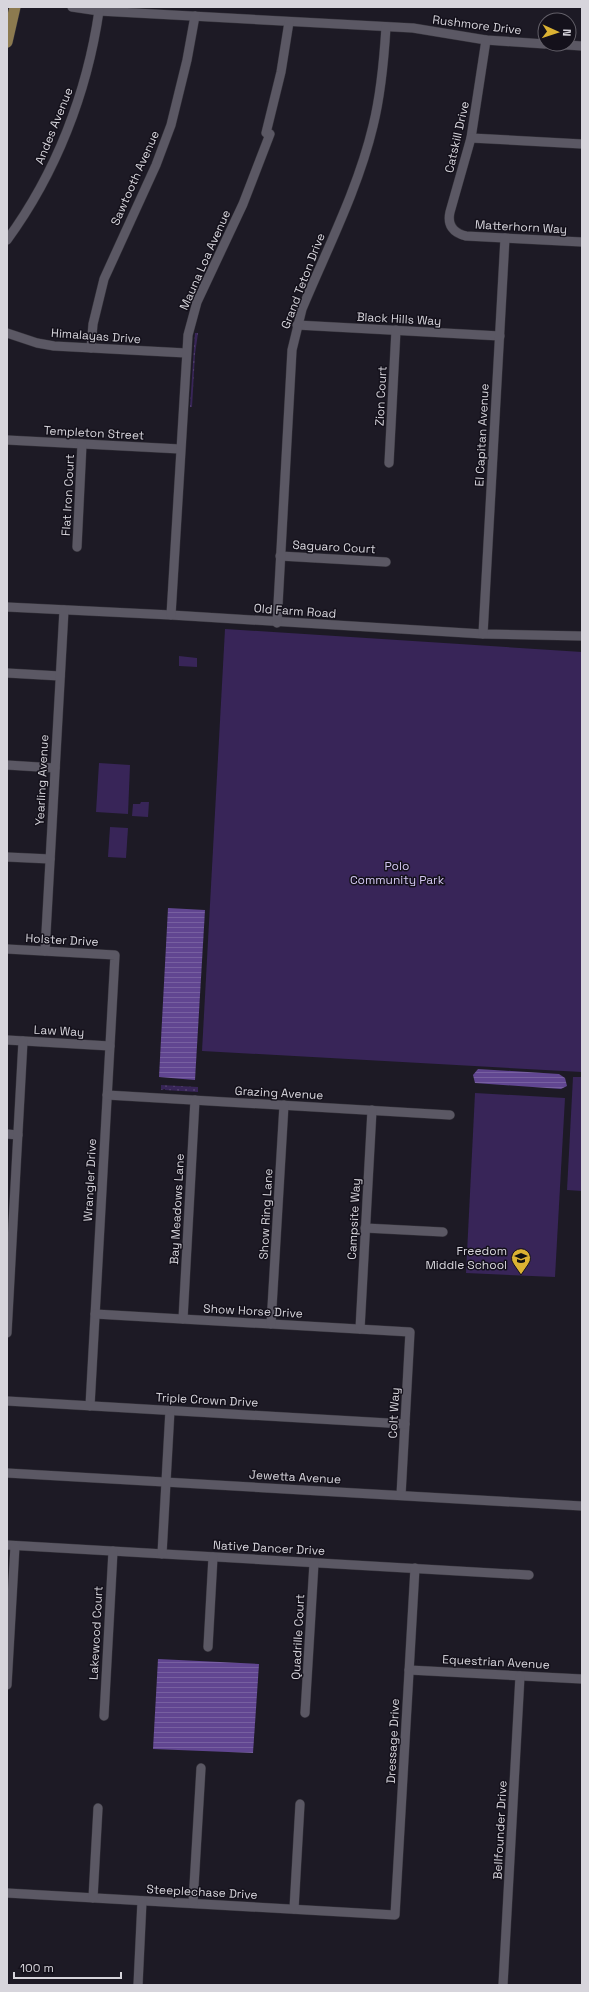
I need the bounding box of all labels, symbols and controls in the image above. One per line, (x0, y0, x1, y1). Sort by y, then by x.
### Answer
street label: Rushmore Drive (432, 12, 522, 38)
north arrow (537, 12, 577, 52)
text: N (560, 28, 574, 37)
street label: Andes Avenue (31, 85, 77, 167)
street label: Catskill Drive (441, 100, 473, 174)
street label: Sawtooth Avenue (107, 128, 163, 228)
street label: Mauna Loa Avenue (176, 207, 234, 313)
street label: Matterhorn Way (474, 217, 568, 237)
street label: Grand Teton Drive (277, 231, 329, 331)
street label: Black Hills Way (356, 309, 442, 329)
street label: Himalayas Drive (51, 325, 141, 347)
street label: Zion Court (371, 366, 391, 426)
street label: El Capitan Avenue (471, 383, 493, 487)
street label: Templeton Street (43, 422, 145, 444)
street label: Flat Iron Court (58, 454, 78, 536)
street label: Saguaro Court (292, 537, 376, 557)
street label: Old Farm Road (253, 600, 337, 622)
street label: Yearling Avenue (32, 734, 52, 826)
park label: Polo Community Park (350, 858, 445, 888)
street label: Holster Drive (25, 930, 99, 950)
street label: Law Way (33, 1022, 85, 1040)
street label: Grazing Avenue (234, 1083, 324, 1103)
street label: Wrangler Drive (80, 1138, 100, 1222)
street label: Bay Meadows Lane (166, 1153, 188, 1265)
street label: Show Ring Lane (256, 1168, 276, 1260)
street label: Campsite Way (344, 1178, 364, 1260)
place label: Freedom Middle School (425, 1243, 507, 1273)
school or university icon: Freedom Middle School (510, 1247, 532, 1275)
street label: Show Horse Drive (203, 1300, 303, 1322)
street label: Colt Way (385, 1387, 403, 1439)
street label: Triple Crown Drive (155, 1389, 259, 1411)
street label: Jewetta Avenue (249, 1467, 341, 1487)
street label: Native Dancer Drive (213, 1537, 325, 1559)
street label: Lakewood Court (86, 1586, 106, 1680)
street label: Quadrille Court (288, 1594, 308, 1680)
street label: Equestrian Avenue (442, 1651, 550, 1673)
street label: Dressage Drive (383, 1698, 403, 1784)
street label: Bellfounder Drive (489, 1780, 511, 1880)
street label: Steeplechase Drive (146, 1881, 258, 1903)
scale bar (14, 1954, 121, 1980)
text: 100 m (20, 1960, 54, 1976)

